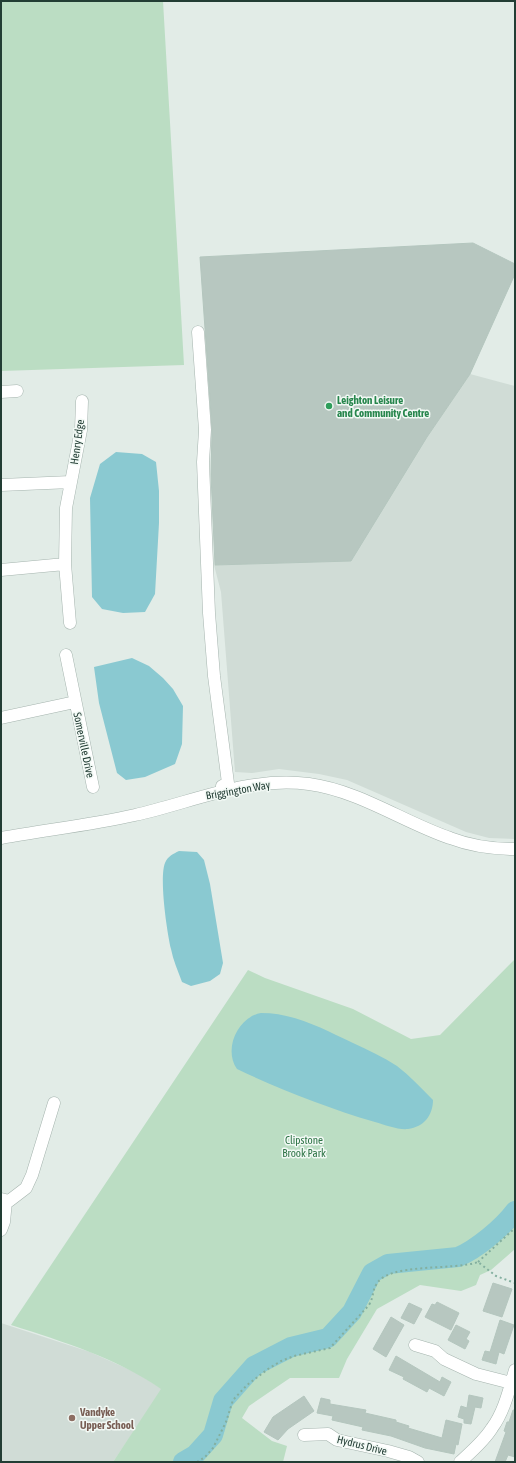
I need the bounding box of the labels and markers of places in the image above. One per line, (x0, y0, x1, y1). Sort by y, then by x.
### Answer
place label: Leighton Leisure and Community Centre (337, 394, 429, 419)
marker: Leighton Leisure and Community Centre (324, 401, 334, 411)
place label: Vandyke Upper School (79, 1406, 135, 1431)
marker: Vandyke Upper School (67, 1413, 77, 1423)

